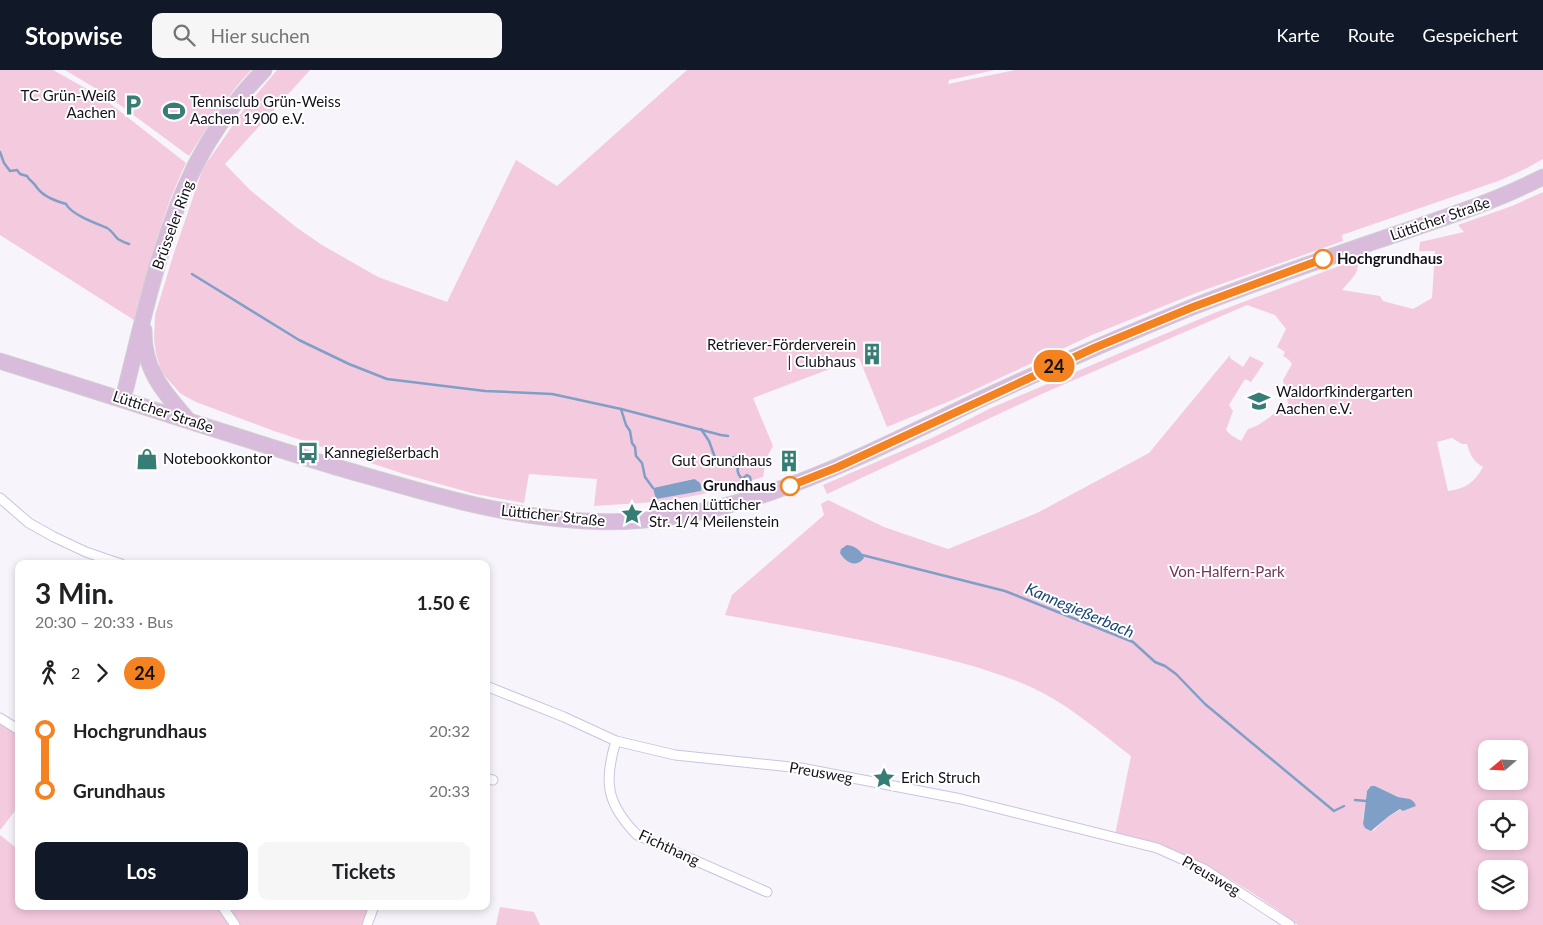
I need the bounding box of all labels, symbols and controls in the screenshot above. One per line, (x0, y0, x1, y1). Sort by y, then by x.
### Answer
search box (152, 13, 502, 58)
text: Stopwise (25, 21, 122, 50)
icon: search (170, 21, 198, 49)
text: Hier suchen (210, 24, 310, 47)
text: Karte (1276, 24, 1320, 46)
text: Route (1348, 24, 1395, 46)
text: Gespeichert (1423, 24, 1518, 46)
place label: TC Grün-Weiß Aachen (21, 86, 116, 121)
parking icon: TC Grün-Weiß Aachen (120, 92, 146, 118)
place label: Tennisclub Grün-Weiss Aachen 1900 e.V. (190, 92, 341, 127)
sports icon: Tennisclub Grün-Weiss Aachen 1900 e.V. (161, 98, 187, 124)
street label: Brüsseler Ring (148, 177, 197, 272)
street label: Lütticher Straße (1387, 192, 1492, 244)
marker: Hochgrundhaus (1313, 249, 1333, 269)
place label: Hochgrundhaus (1337, 249, 1443, 267)
place label: Retriever-Förderverein | Clubhaus (707, 335, 856, 370)
building icon: Retriever-Förderverein | Clubhaus (859, 341, 885, 367)
line badge: 24 (1032, 350, 1076, 382)
text: 24 (1044, 355, 1064, 377)
place label: Waldorfkindergarten Aachen e.V. (1276, 382, 1413, 417)
street label: Lütticher Straße (111, 386, 216, 436)
school or university icon: Waldorfkindergarten Aachen e.V. (1246, 388, 1272, 414)
bus stop icon: Kannegießerbach (295, 440, 321, 466)
place label: Kannegießerbach (324, 443, 439, 461)
shop icon: Notebookkontor (134, 446, 160, 472)
building icon: Gut Grundhaus (776, 448, 802, 474)
place label: Notebookkontor (163, 449, 273, 467)
place label: Gut Grundhaus (671, 451, 772, 469)
place label: Grundhaus (703, 476, 776, 494)
marker: Grundhaus (780, 476, 800, 496)
place label: Aachen Lütticher Str. 1/4 Meilenstein (649, 495, 779, 530)
street label: Lütticher Straße (500, 501, 606, 529)
place icon: Aachen Lütticher Str. 1/4 Meilenstein (619, 501, 645, 527)
park label: Von-Halfern-Park (1169, 562, 1285, 580)
text: 3 Min. (35, 576, 114, 610)
water label: Kannegießerbach (1023, 578, 1137, 641)
text: 1.50 € (417, 591, 470, 614)
text: 20:30 – 20:33 · Bus (35, 612, 173, 631)
icon: walk (35, 659, 63, 687)
icon: forward (88, 659, 116, 687)
text: 24 (134, 662, 155, 684)
text: 2 (71, 663, 80, 682)
text: Hochgrundhaus (73, 719, 207, 742)
text: 20:32 (429, 721, 470, 740)
north arrow (1478, 740, 1528, 790)
map controls (1478, 740, 1528, 910)
street label: Preusweg (788, 758, 855, 786)
place icon: Erich Struch (871, 765, 897, 791)
place label: Erich Struch (901, 768, 980, 786)
text: Grundhaus (73, 779, 165, 802)
text: 20:33 (429, 781, 470, 800)
button: locate (1478, 800, 1528, 850)
street label: Fichthang (636, 825, 703, 869)
button: Los (35, 842, 248, 900)
button: Tickets (258, 842, 470, 900)
street label: Preusweg (1179, 851, 1244, 899)
button: layers (1478, 860, 1528, 910)

